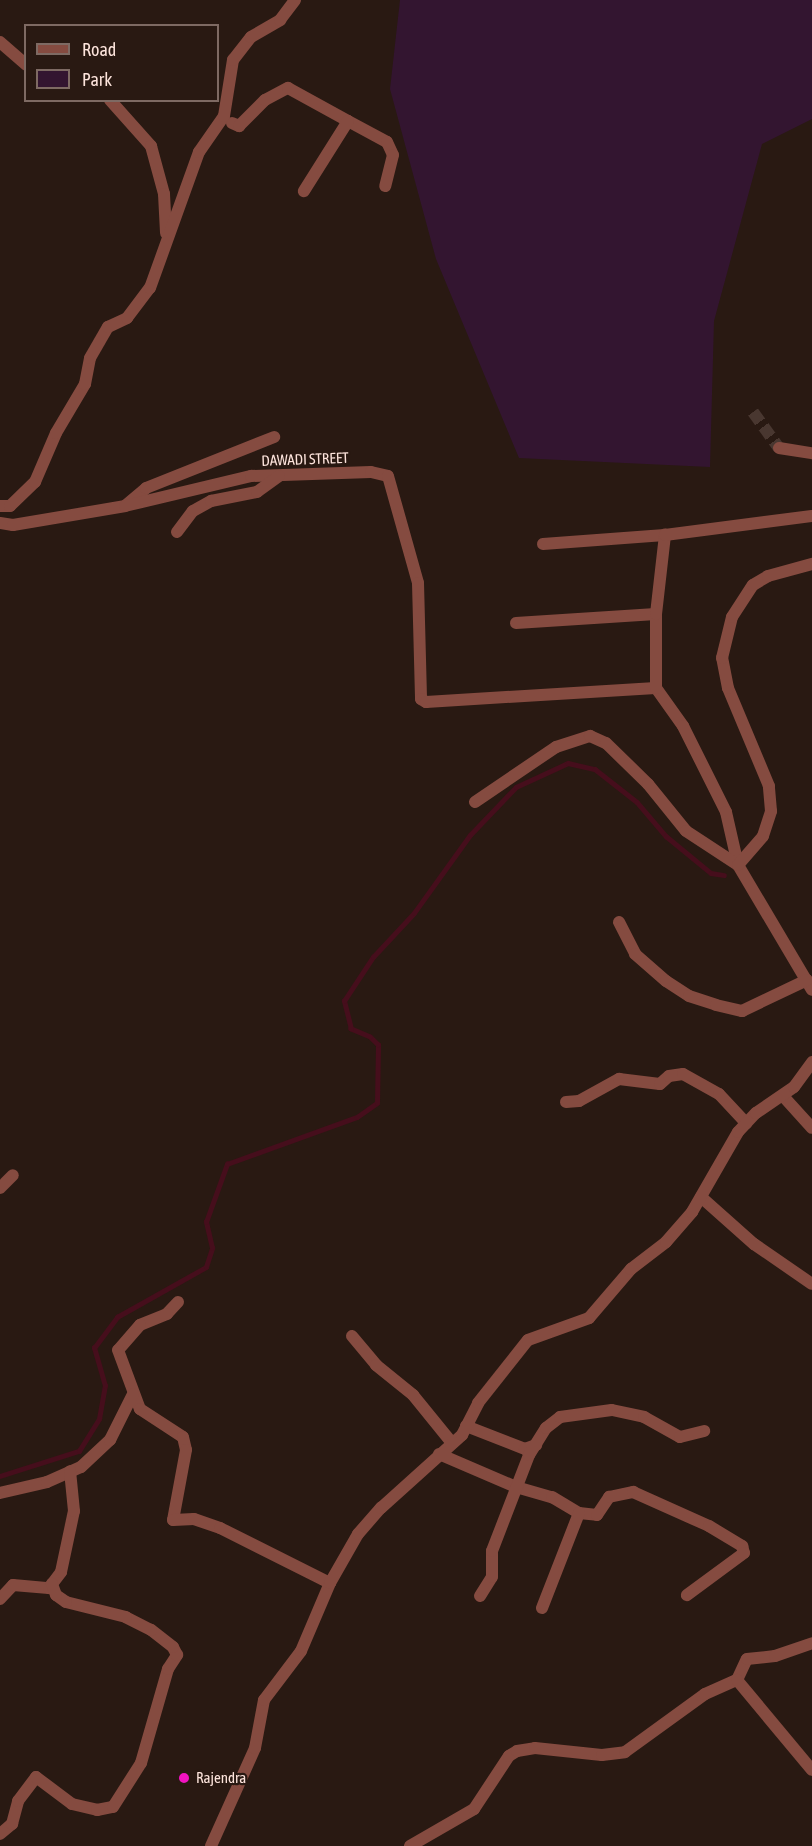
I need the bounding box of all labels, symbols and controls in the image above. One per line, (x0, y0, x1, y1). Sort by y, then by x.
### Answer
legend (24, 24, 219, 102)
text: Road (82, 39, 116, 60)
text: Park (82, 69, 112, 90)
street label: DAWADI STREET (261, 448, 349, 470)
place label: Rajendra (196, 1769, 246, 1787)
marker: Rajendra (177, 1771, 191, 1785)

